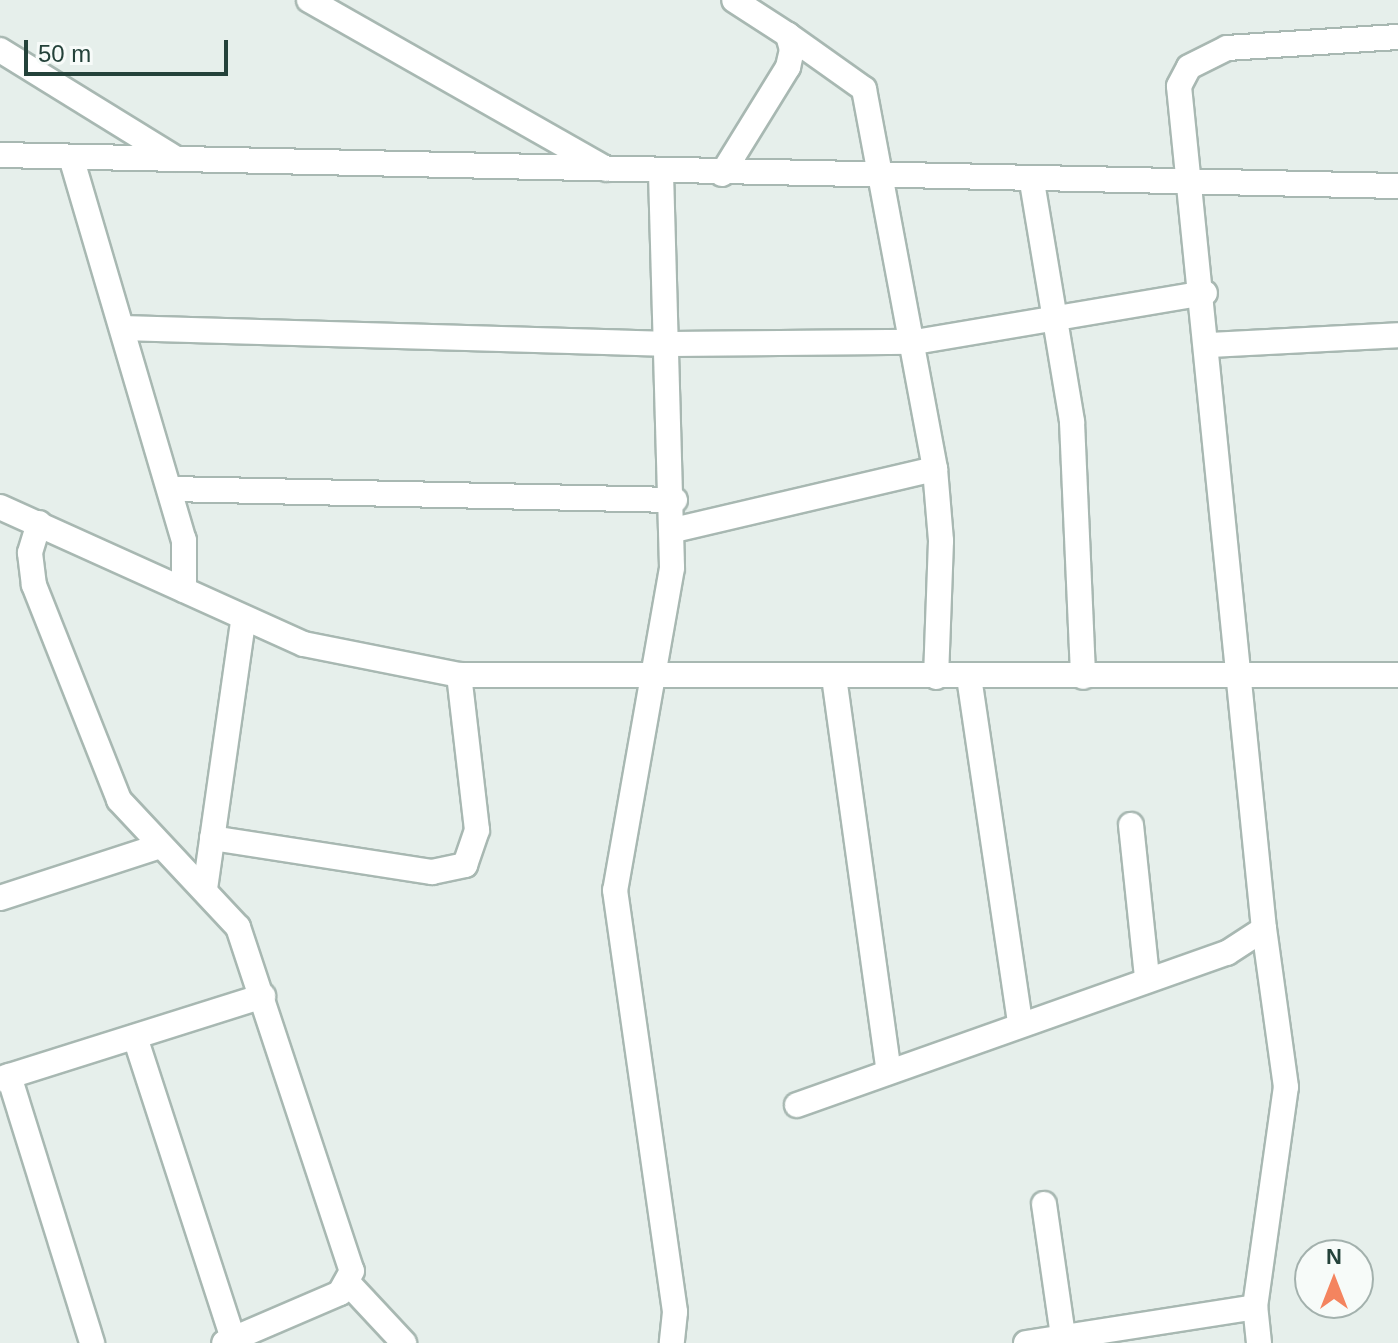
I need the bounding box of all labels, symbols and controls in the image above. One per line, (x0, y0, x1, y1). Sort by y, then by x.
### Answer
scale bar (28, 24, 232, 74)
text: 50 m (38, 40, 91, 67)
north arrow (1294, 1239, 1374, 1319)
text: N (1326, 1244, 1342, 1269)

